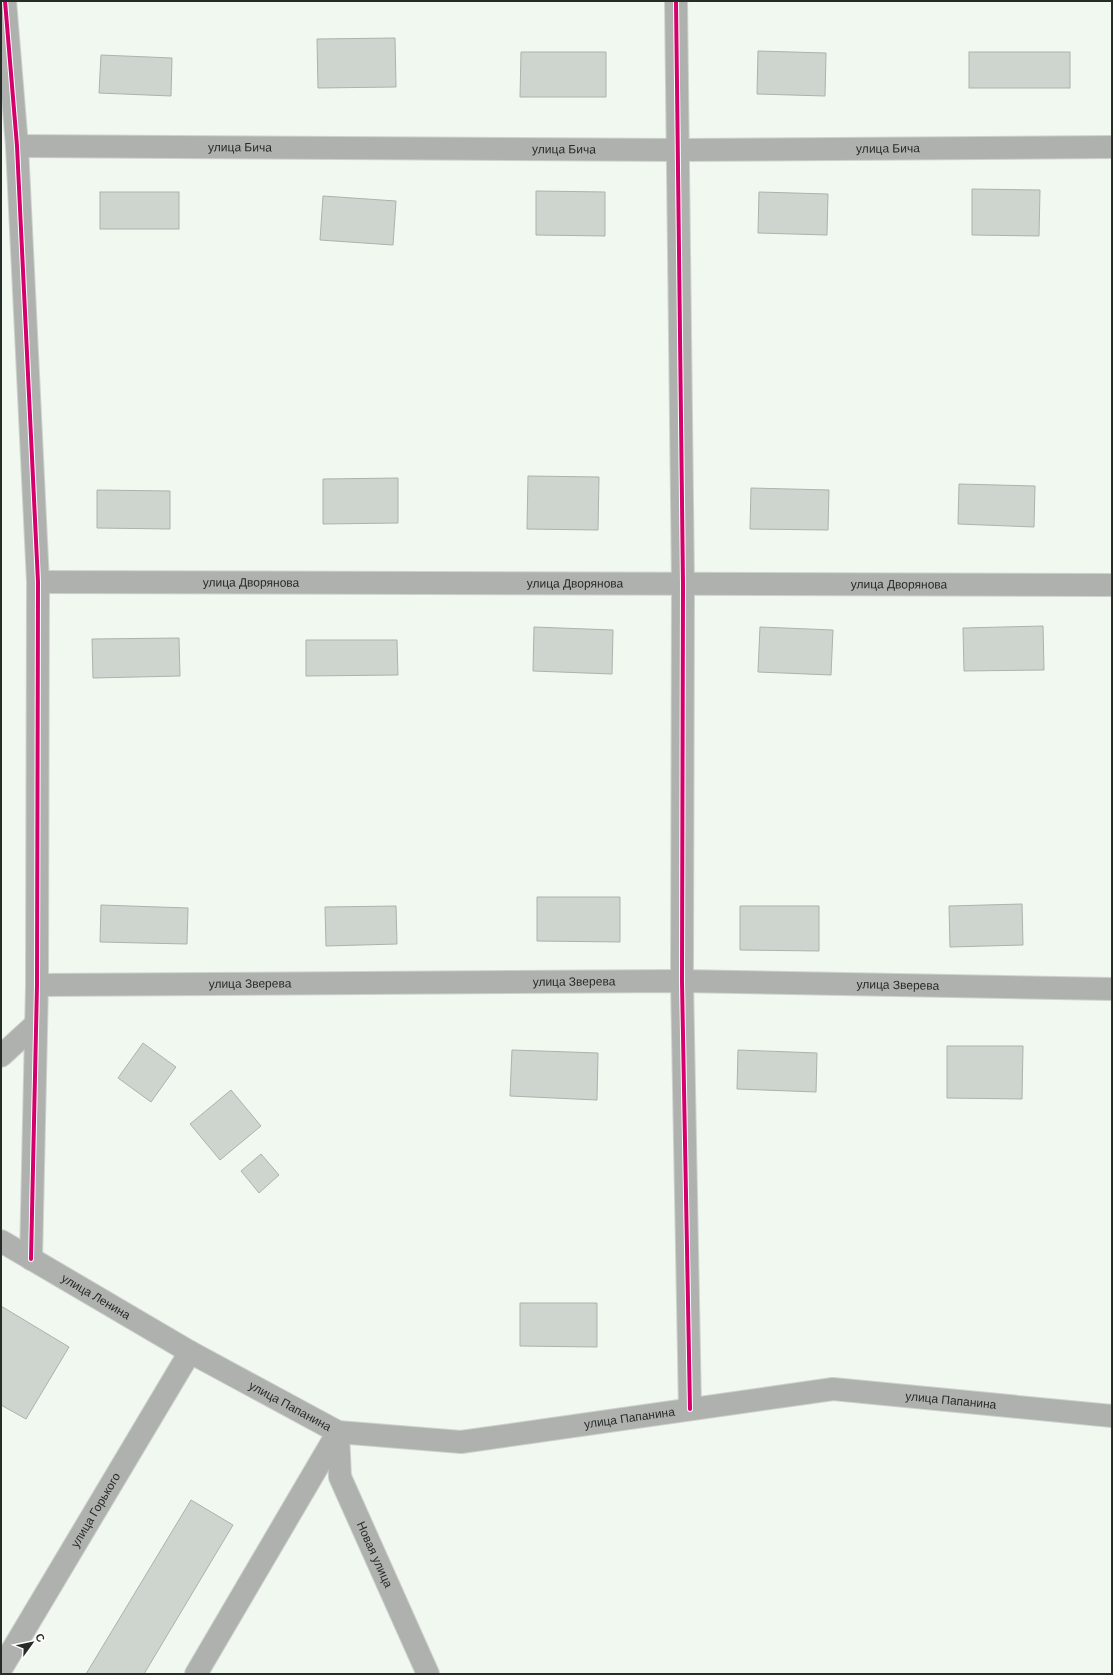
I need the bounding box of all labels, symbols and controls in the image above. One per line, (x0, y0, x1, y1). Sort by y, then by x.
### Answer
street label: улица Бича (208, 139, 272, 156)
street label: улица Бича (856, 140, 920, 157)
street label: улица Бича (532, 141, 596, 157)
street label: улица Дворянова (203, 574, 300, 591)
street label: улица Дворянова (527, 575, 624, 592)
street label: улица Дворянова (851, 576, 948, 593)
street label: улица Зверева (533, 973, 616, 990)
street label: улица Зверева (209, 975, 292, 992)
street label: улица Зверева (856, 976, 940, 994)
street label: улица Ленина (58, 1270, 134, 1323)
street label: улица Папанина (246, 1377, 334, 1435)
street label: улица Папанина (905, 1388, 997, 1413)
street label: улица Папанина (583, 1404, 676, 1432)
street label: улица Горького (67, 1469, 124, 1550)
street label: Новая улица (353, 1519, 397, 1591)
north arrow (12, 1623, 52, 1663)
text: С (32, 1630, 48, 1645)

